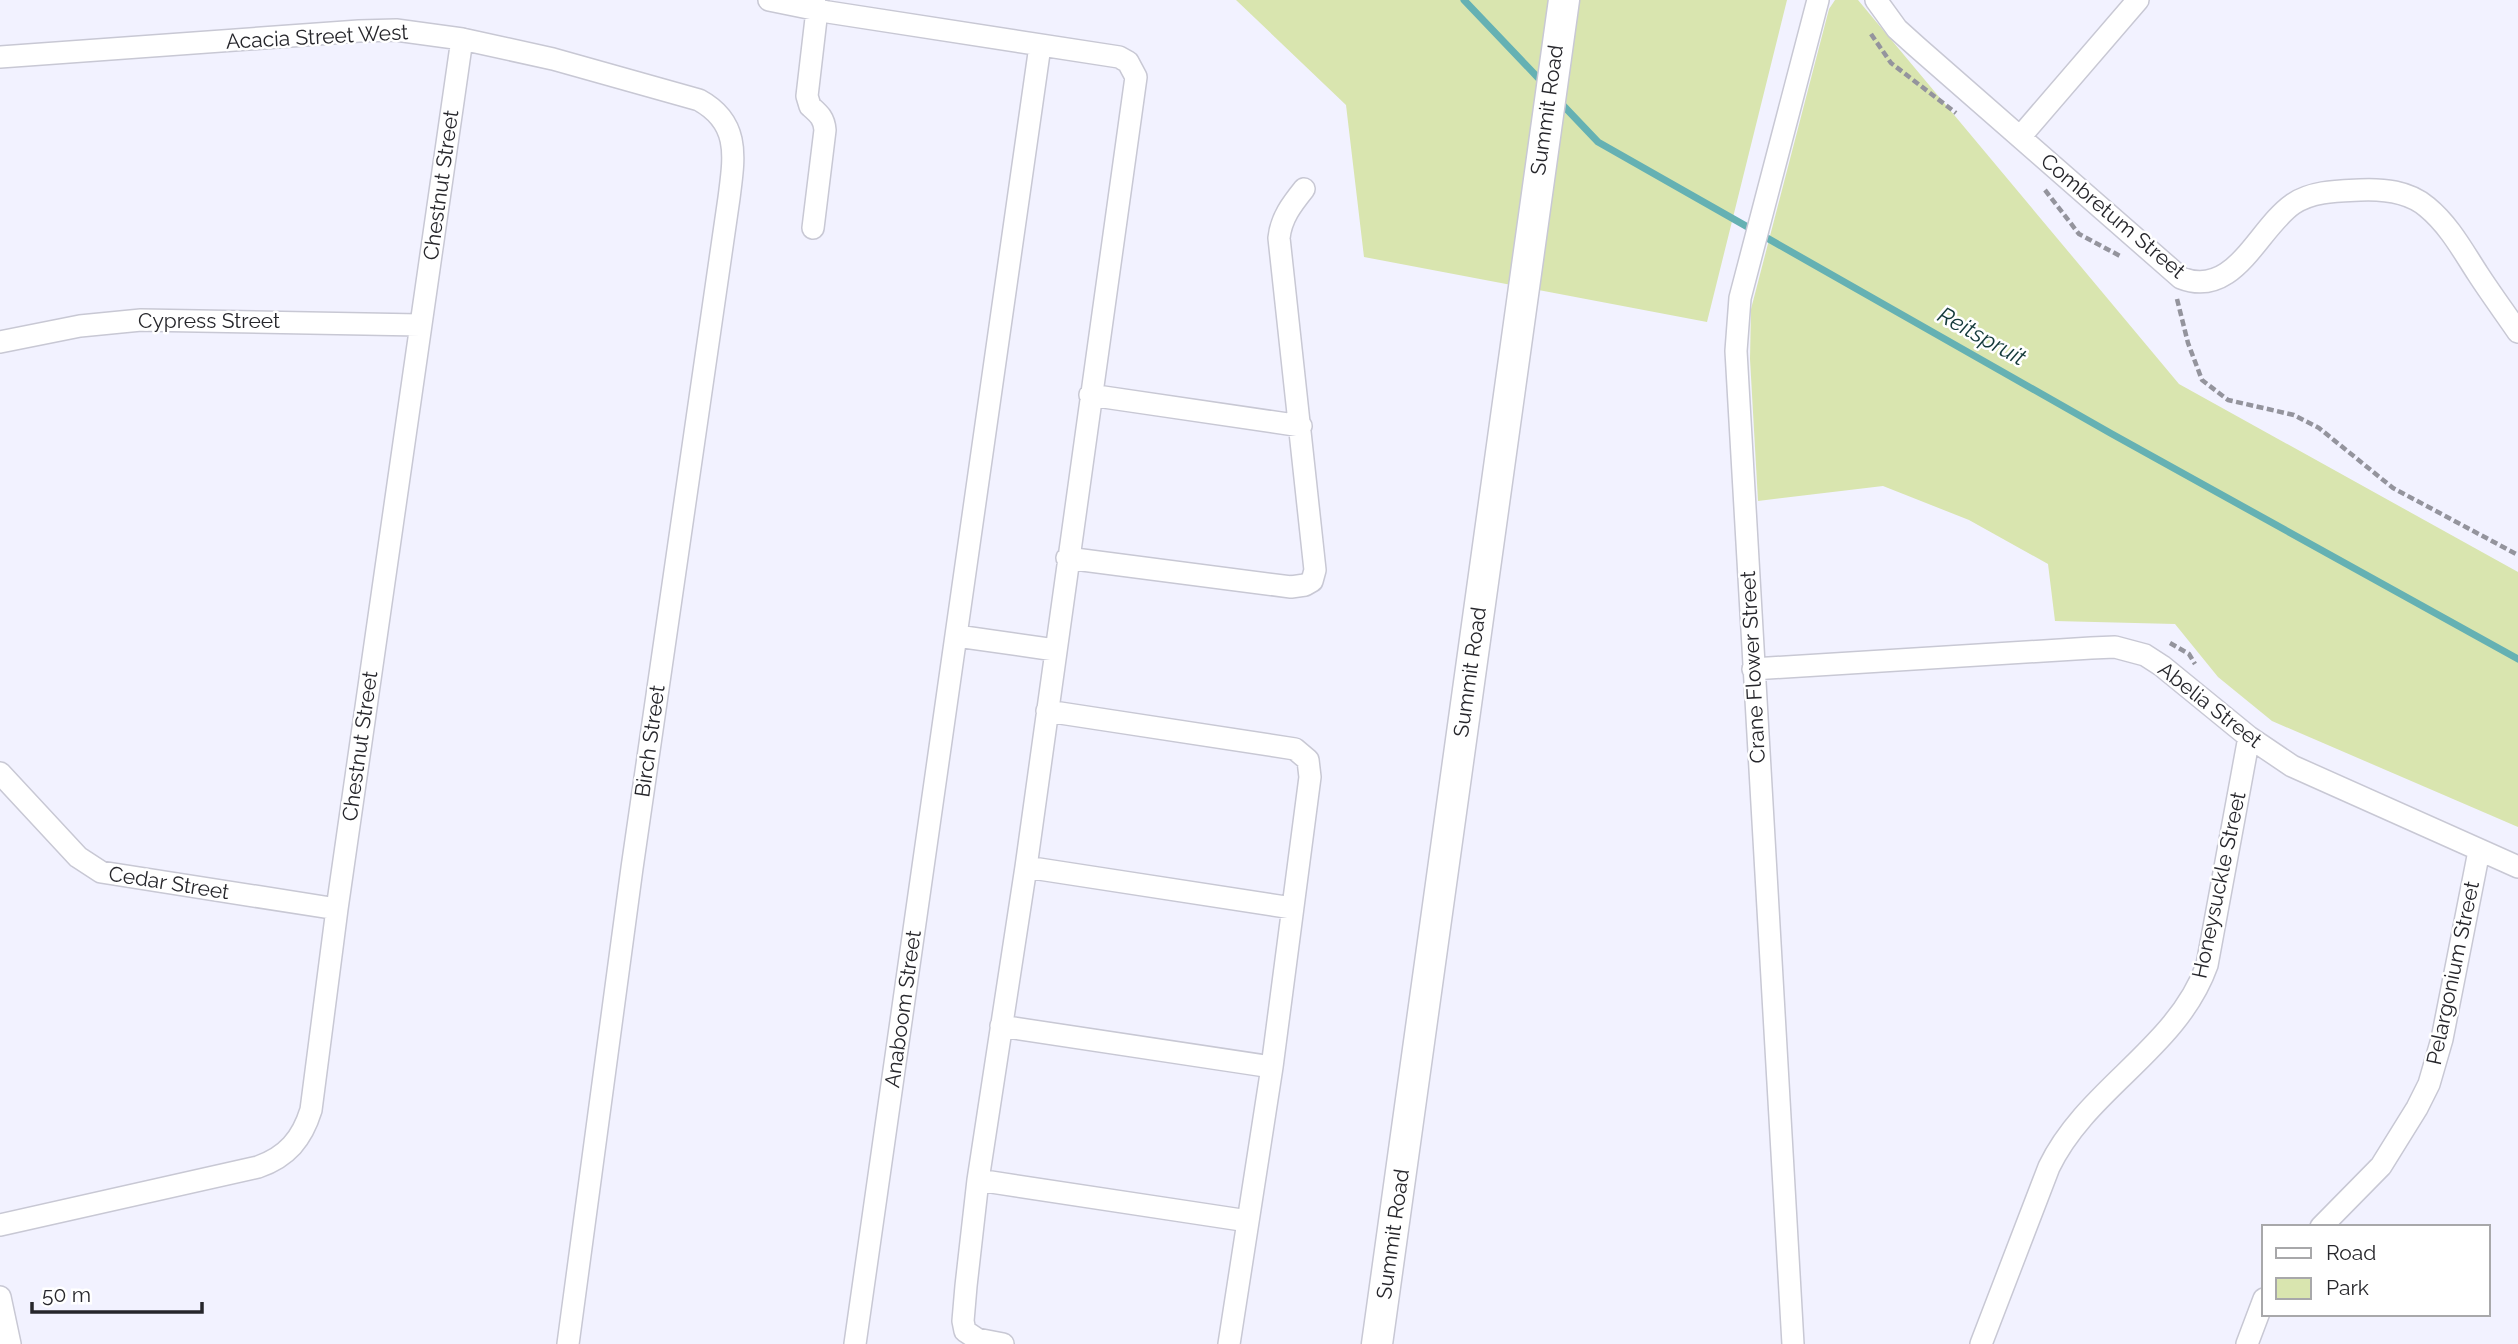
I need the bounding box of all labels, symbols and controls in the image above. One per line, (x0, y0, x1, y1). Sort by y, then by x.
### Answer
street label: Acacia Street West (225, 19, 409, 54)
street label: Summit Road (1525, 43, 1568, 177)
street label: Chestnut Street (418, 108, 463, 262)
street label: Combretum Street (2036, 148, 2191, 283)
water label: Reitspruit (1934, 300, 2031, 371)
street label: Cypress Street (138, 308, 280, 333)
street label: Crane Flower Street (1735, 570, 1770, 764)
street label: Summit Road (1448, 605, 1491, 739)
street label: Abelia Street (2153, 656, 2267, 753)
street label: Chestnut Street (337, 669, 382, 823)
street label: Birch Street (629, 683, 670, 799)
street label: Honeysuckle Street (2187, 789, 2250, 980)
street label: Cedar Street (107, 861, 231, 904)
street label: Pelargonium Street (2421, 879, 2484, 1067)
street label: Anaboom Street (879, 929, 926, 1089)
street label: Summit Road (1371, 1167, 1414, 1301)
legend (2262, 1225, 2490, 1316)
text: Road (2326, 1240, 2376, 1265)
scale bar (32, 1270, 201, 1314)
text: Park (2326, 1275, 2369, 1300)
text: 50 m (42, 1282, 91, 1307)

